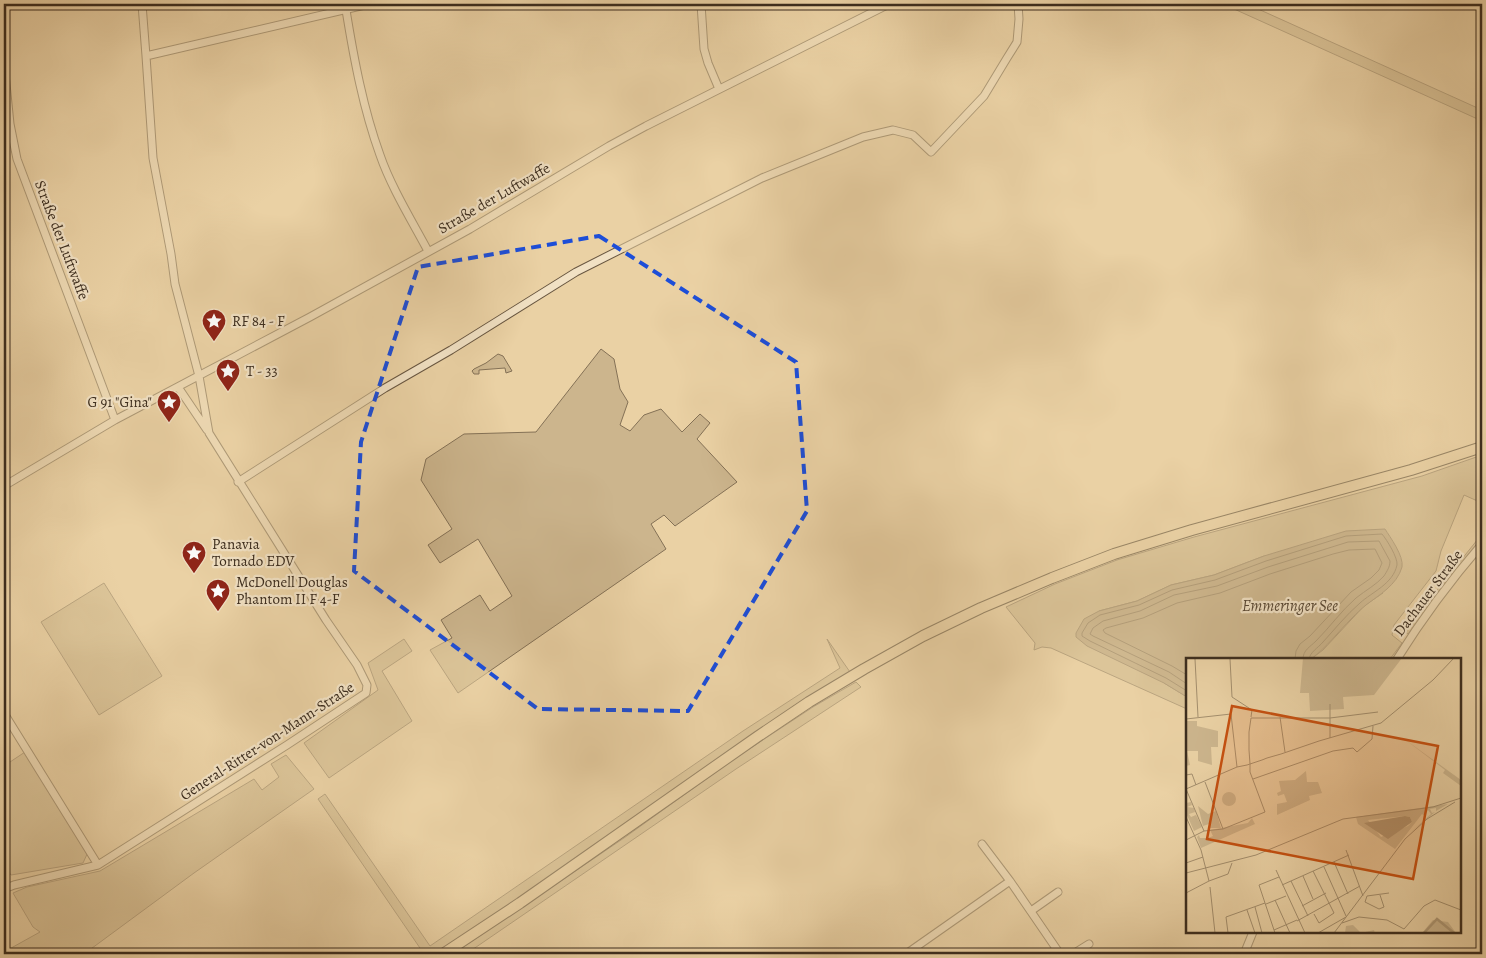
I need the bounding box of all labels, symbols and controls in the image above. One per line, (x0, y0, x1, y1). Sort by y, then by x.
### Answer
street label: Straße der Luftwaffe (434, 158, 554, 238)
street label: Straße der Luftwaffe (30, 177, 94, 303)
place icon: RF 84 - F (201, 308, 227, 342)
place label: RF 84 - F (232, 311, 285, 331)
place icon: T - 33 (215, 358, 241, 392)
place label: T - 33 (246, 361, 278, 381)
place icon: G 91 "Gina" (156, 389, 182, 423)
place label: G 91 "Gina" (88, 392, 152, 412)
place label: Panavia Tornado EDV (212, 534, 295, 571)
place icon: Panavia Tornado EDV (181, 540, 207, 574)
street label: Dachauer Straße (1389, 545, 1467, 640)
place label: McDonell Douglas Phantom II F 4-F (236, 572, 348, 609)
place icon: McDonell Douglas Phantom II F 4-F (205, 578, 231, 612)
water label: Emmeringer See (1242, 595, 1338, 617)
inset map (1186, 658, 1461, 933)
street label: General-Ritter-von-Mann-Straße (176, 677, 358, 805)

